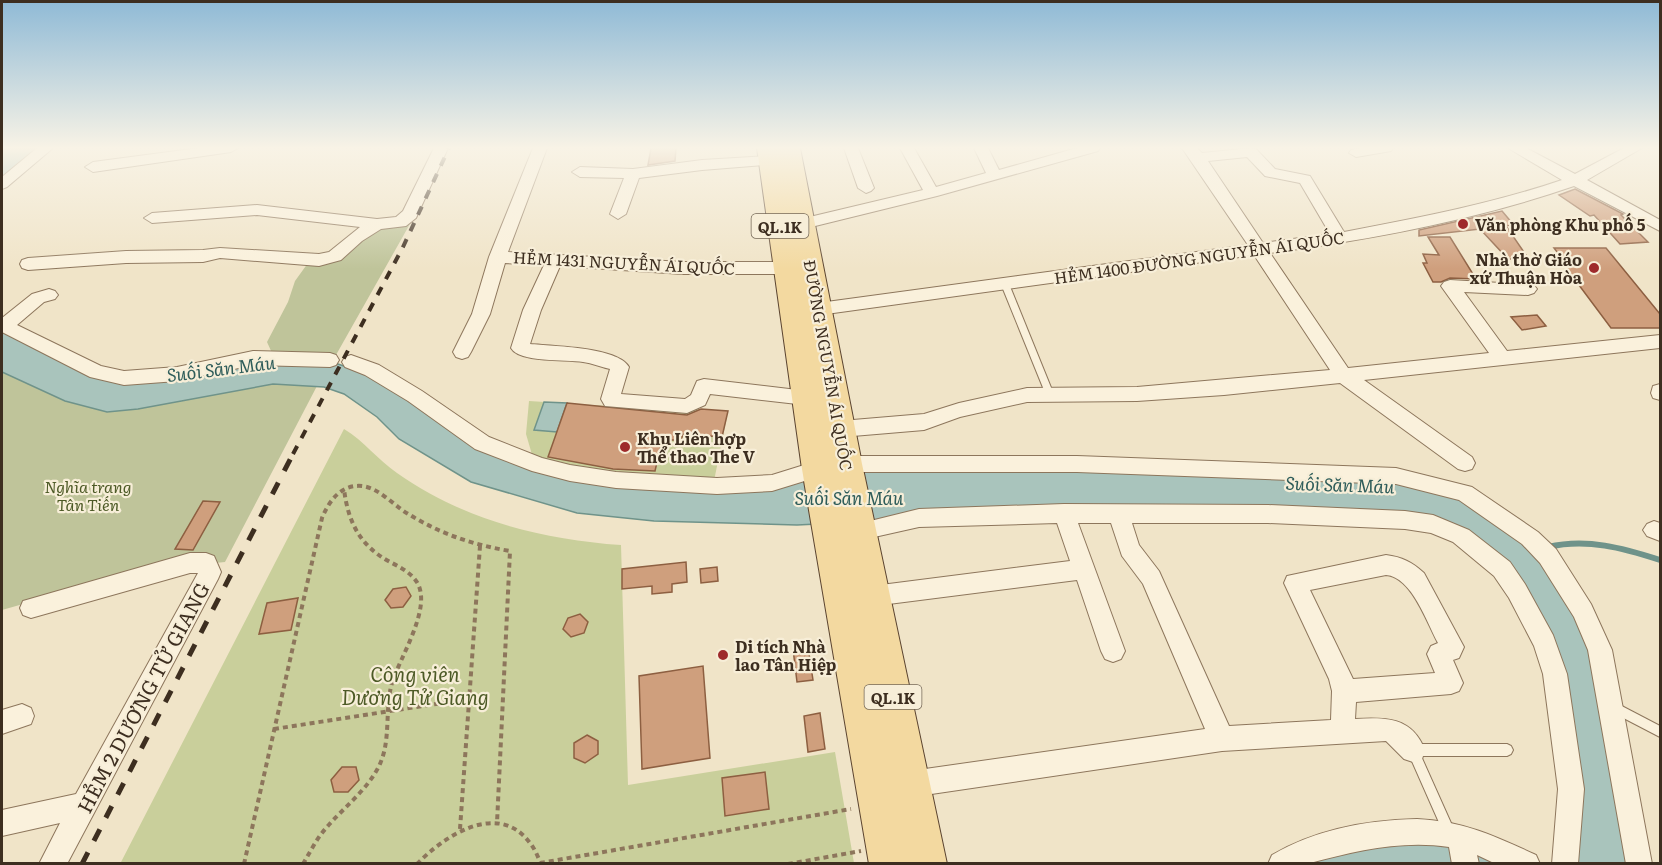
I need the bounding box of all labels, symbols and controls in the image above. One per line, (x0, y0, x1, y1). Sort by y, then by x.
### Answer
place label: Văn phòng Khu phố 5 (1475, 212, 1646, 236)
road number: QL.1K (752, 214, 808, 238)
marker: Văn phòng Khu phố 5 (1456, 217, 1470, 231)
street label: HẺM 1400 ĐƯỜNG NGUYỄN ÁI QUỐC (1052, 225, 1346, 289)
street label: HẺM 1431 NGUYỄN ÁI QUỐC (512, 244, 736, 280)
place label: Nhà thờ Giáo xứ Thuận Hòa (1470, 247, 1583, 289)
street label: ĐƯỜNG NGUYỄN ÁI QUỐC (799, 258, 859, 472)
marker: Nhà thờ Giáo xứ Thuận Hòa (1587, 261, 1601, 275)
water label: Suối Săn Máu (165, 348, 277, 388)
place label: Khu Liên hợp Thể thao The V (637, 426, 755, 468)
marker: Khu Liên hợp Thể thao The V (618, 440, 632, 454)
water label: Suối Săn Máu (1285, 469, 1395, 499)
park label: Nghĩa trang Tân Tiến (44, 474, 132, 516)
water label: Suối Săn Máu (795, 484, 904, 511)
street label: HẺM 2 DƯƠNG TỬ GIANG (68, 576, 216, 818)
place label: Di tích Nhà lao Tân Hiệp (735, 634, 836, 676)
marker: Di tích Nhà lao Tân Hiệp (716, 648, 730, 662)
park label: Công viên Dương Tử Giang (341, 658, 489, 711)
road number: QL.1K (864, 685, 922, 709)

